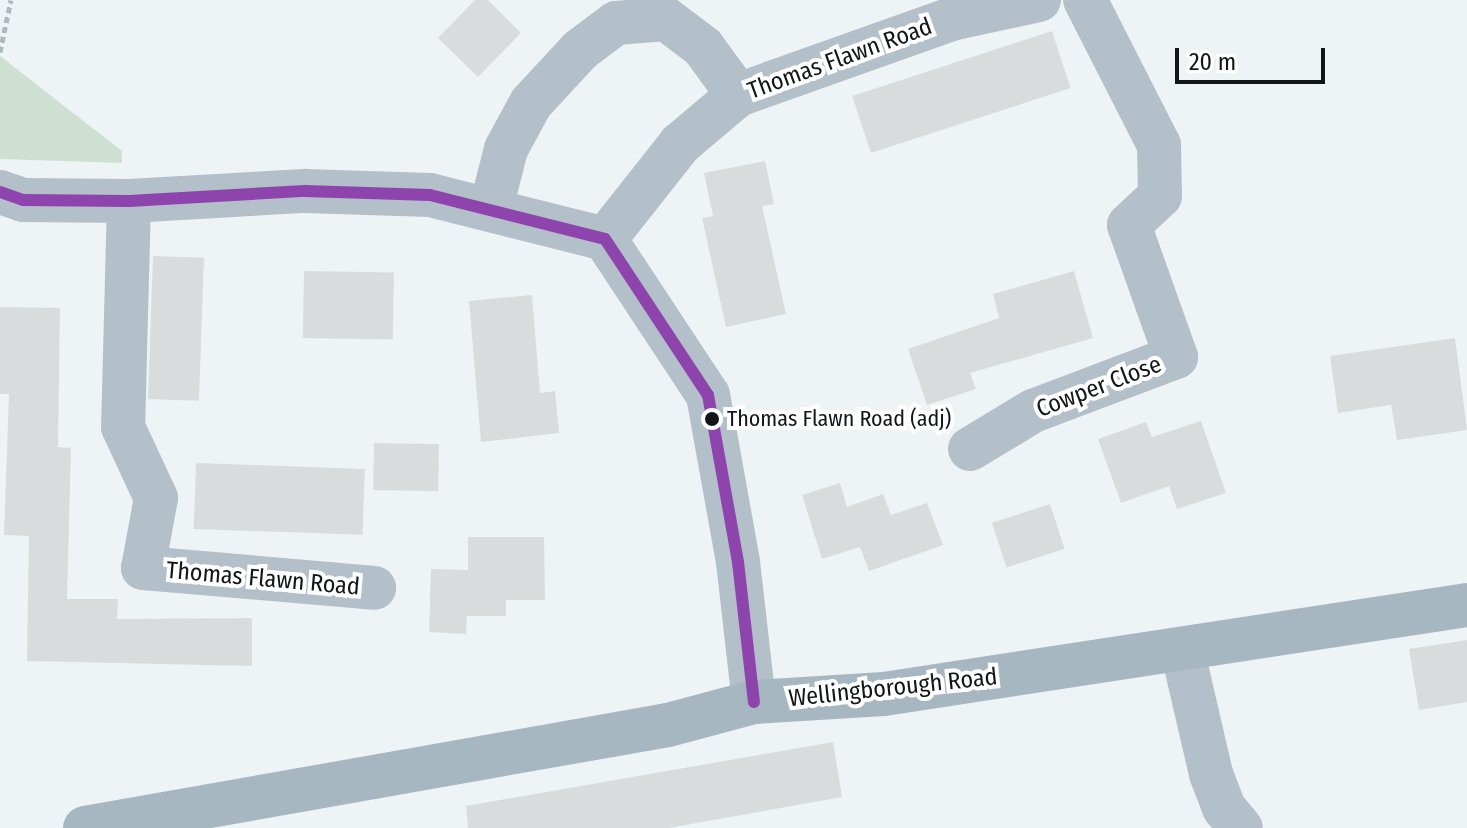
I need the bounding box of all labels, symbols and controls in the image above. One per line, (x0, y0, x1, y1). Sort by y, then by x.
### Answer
street label: Thomas Flawn Road (744, 12, 936, 106)
scale bar (1179, 32, 1329, 82)
text: 20 m (1189, 48, 1236, 76)
street label: Cowper Close (1032, 350, 1166, 424)
place label: Thomas Flawn Road (adj) (727, 406, 951, 432)
marker: Thomas Flawn Road (adj) (704, 411, 720, 427)
street label: Thomas Flawn Road (165, 556, 361, 602)
street label: Wellingborough Road (787, 663, 999, 713)

